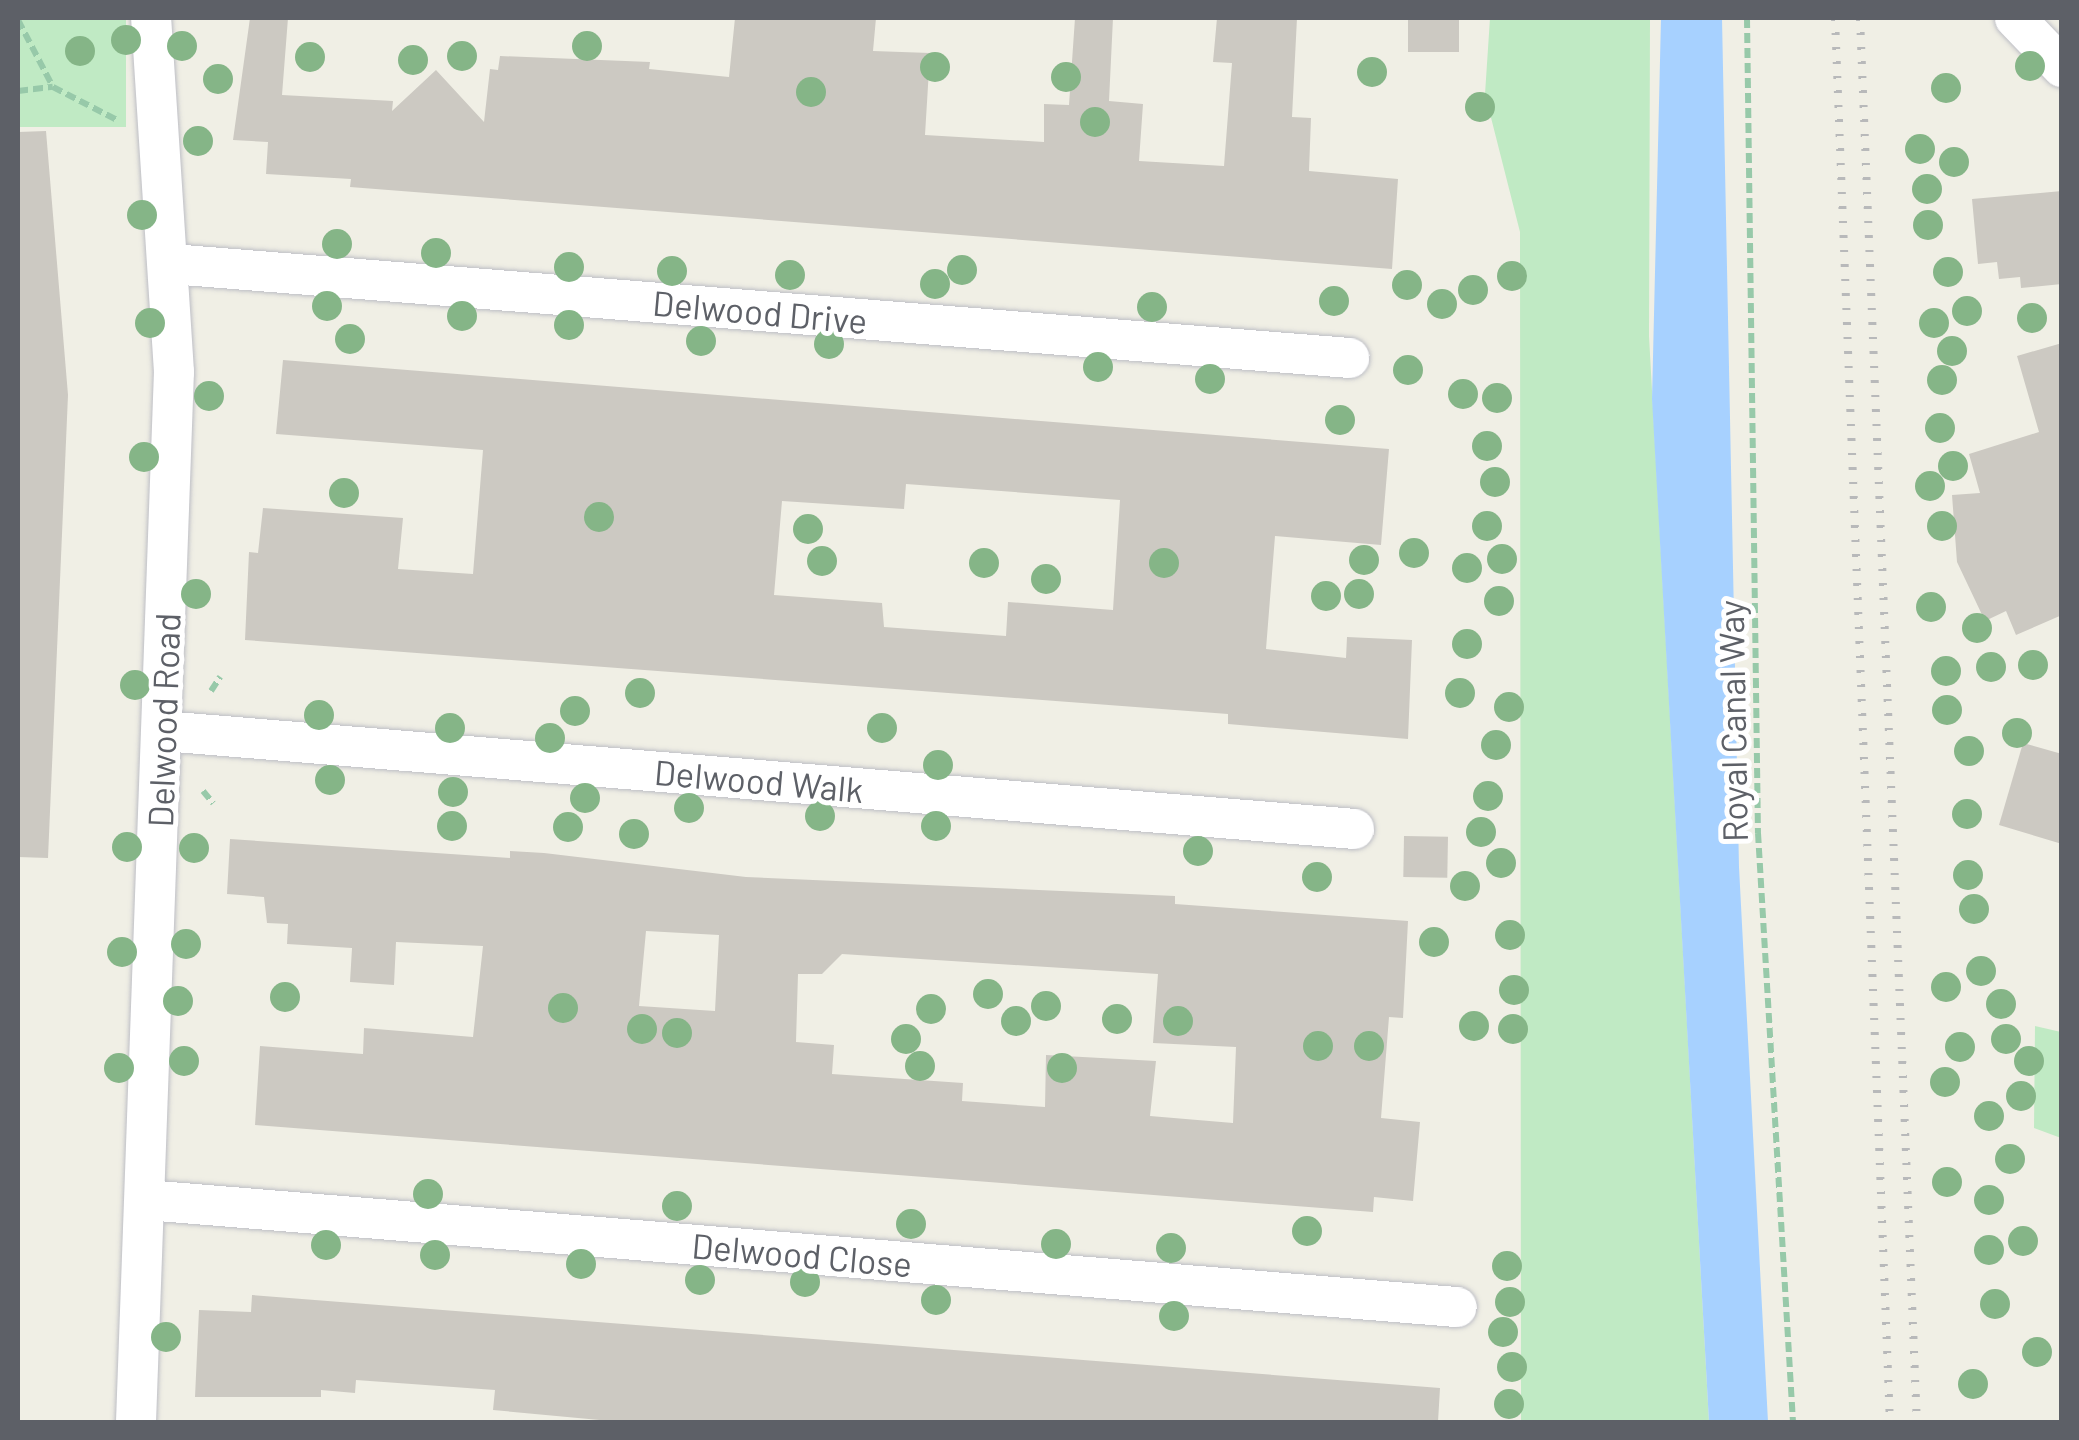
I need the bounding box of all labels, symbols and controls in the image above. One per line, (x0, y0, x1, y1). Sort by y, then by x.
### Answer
street label: Delwood Drive (651, 281, 869, 341)
street label: Royal Canal Way (1709, 600, 1755, 842)
street label: Delwood Road (138, 612, 188, 828)
street label: Delwood Walk (653, 750, 865, 810)
street label: Delwood Close (690, 1223, 914, 1285)

